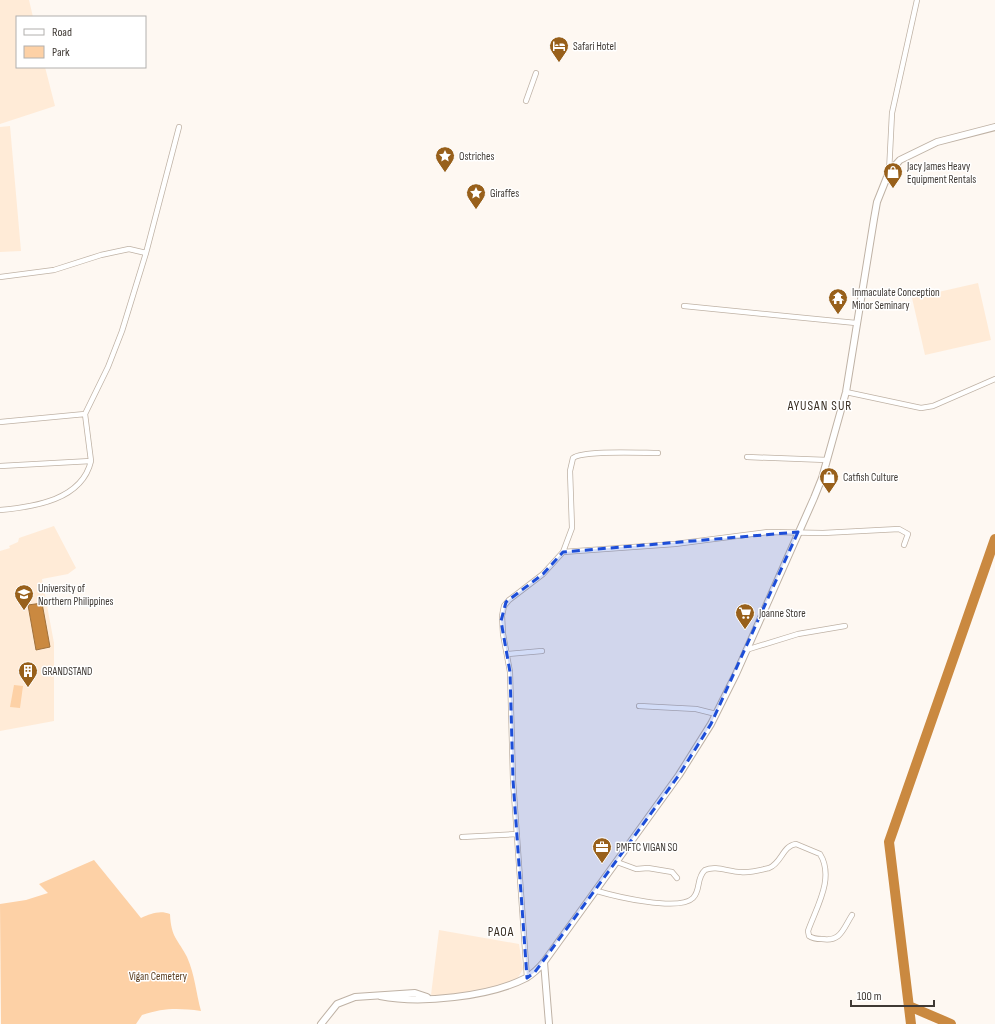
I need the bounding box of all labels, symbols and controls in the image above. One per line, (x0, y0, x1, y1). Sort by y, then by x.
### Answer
legend (16, 16, 146, 68)
text: Road (52, 25, 72, 40)
hotel icon: Safari Hotel (548, 35, 570, 63)
place label: Safari Hotel (573, 40, 616, 53)
text: Park (52, 45, 70, 60)
place icon: Ostriches (434, 145, 456, 173)
place label: Ostriches (459, 150, 494, 163)
place label: Jacy James Heavy Equipment Rentals (906, 160, 976, 186)
shop icon: Jacy James Heavy Equipment Rentals (882, 161, 904, 189)
place icon: Giraffes (465, 182, 487, 210)
place label: Giraffes (490, 187, 519, 200)
place label: Immaculate Conception Minor Seminary (852, 286, 940, 312)
temple icon: Immaculate Conception Minor Seminary (827, 287, 849, 315)
district label: AYUSAN SUR (787, 398, 852, 414)
shop icon: Catfish Culture (818, 466, 840, 494)
place label: Catfish Culture (843, 471, 898, 484)
place label: University of Northern Philippines (38, 582, 114, 608)
school or university icon: University of Northern Philippines (13, 583, 35, 611)
supermarket icon: Joanne Store (734, 602, 756, 630)
place label: Joanne Store (758, 607, 806, 620)
building icon: GRANDSTAND (17, 660, 39, 688)
place label: GRANDSTAND (42, 665, 93, 678)
office icon: PMFTC VIGAN SO (591, 836, 613, 864)
place label: PMFTC VIGAN SO (616, 841, 678, 854)
district label: PAOA (488, 924, 514, 940)
park label: Vigan Cemetery (129, 970, 188, 983)
scale bar (851, 982, 934, 1008)
text: 100 m (857, 989, 882, 1004)

